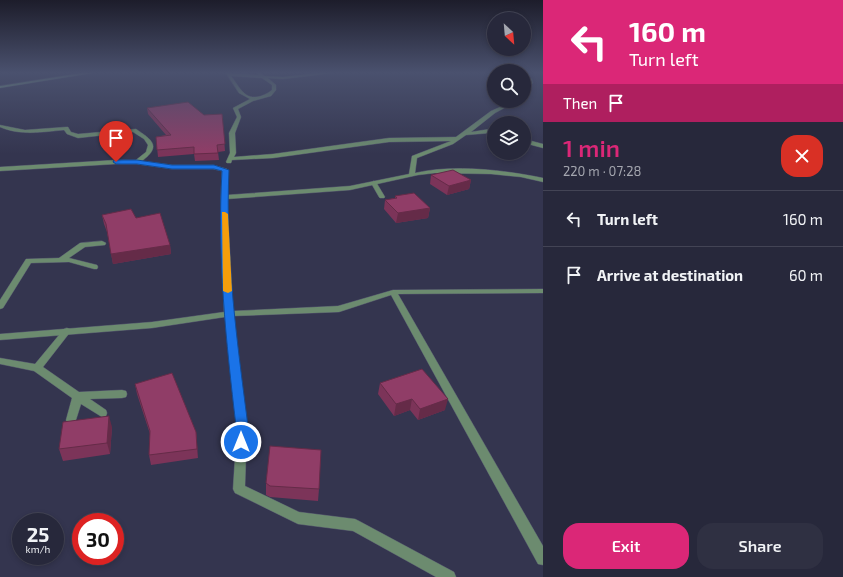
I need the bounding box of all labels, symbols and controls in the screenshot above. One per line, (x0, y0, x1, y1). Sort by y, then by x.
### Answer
north arrow (487, 12, 531, 56)
map controls (487, 12, 531, 160)
text: 160 m (629, 14, 706, 48)
icon: left (563, 16, 615, 68)
text: Turn left (629, 48, 699, 70)
button: search (487, 64, 531, 108)
icon: arrive (605, 92, 627, 114)
text: Then (563, 94, 597, 112)
button: layers (487, 116, 531, 160)
pin (99, 121, 133, 162)
icon: arrive (105, 127, 127, 149)
text: 1 min (563, 133, 620, 162)
button: close (781, 135, 823, 177)
text: 220 m · 07:28 (563, 163, 641, 179)
icon: left (563, 208, 585, 230)
text: Turn left (597, 210, 658, 228)
text: 160 m (783, 210, 823, 228)
icon: arrive (563, 264, 585, 286)
text: Arrive at destination (597, 266, 743, 284)
text: 60 m (789, 266, 823, 284)
position arrow (220, 421, 262, 463)
speed limit sign: 30 (72, 513, 124, 565)
text: 25 (27, 522, 49, 546)
button: Exit (563, 523, 689, 569)
button: Share (697, 523, 823, 569)
text: km/h (26, 543, 50, 555)

